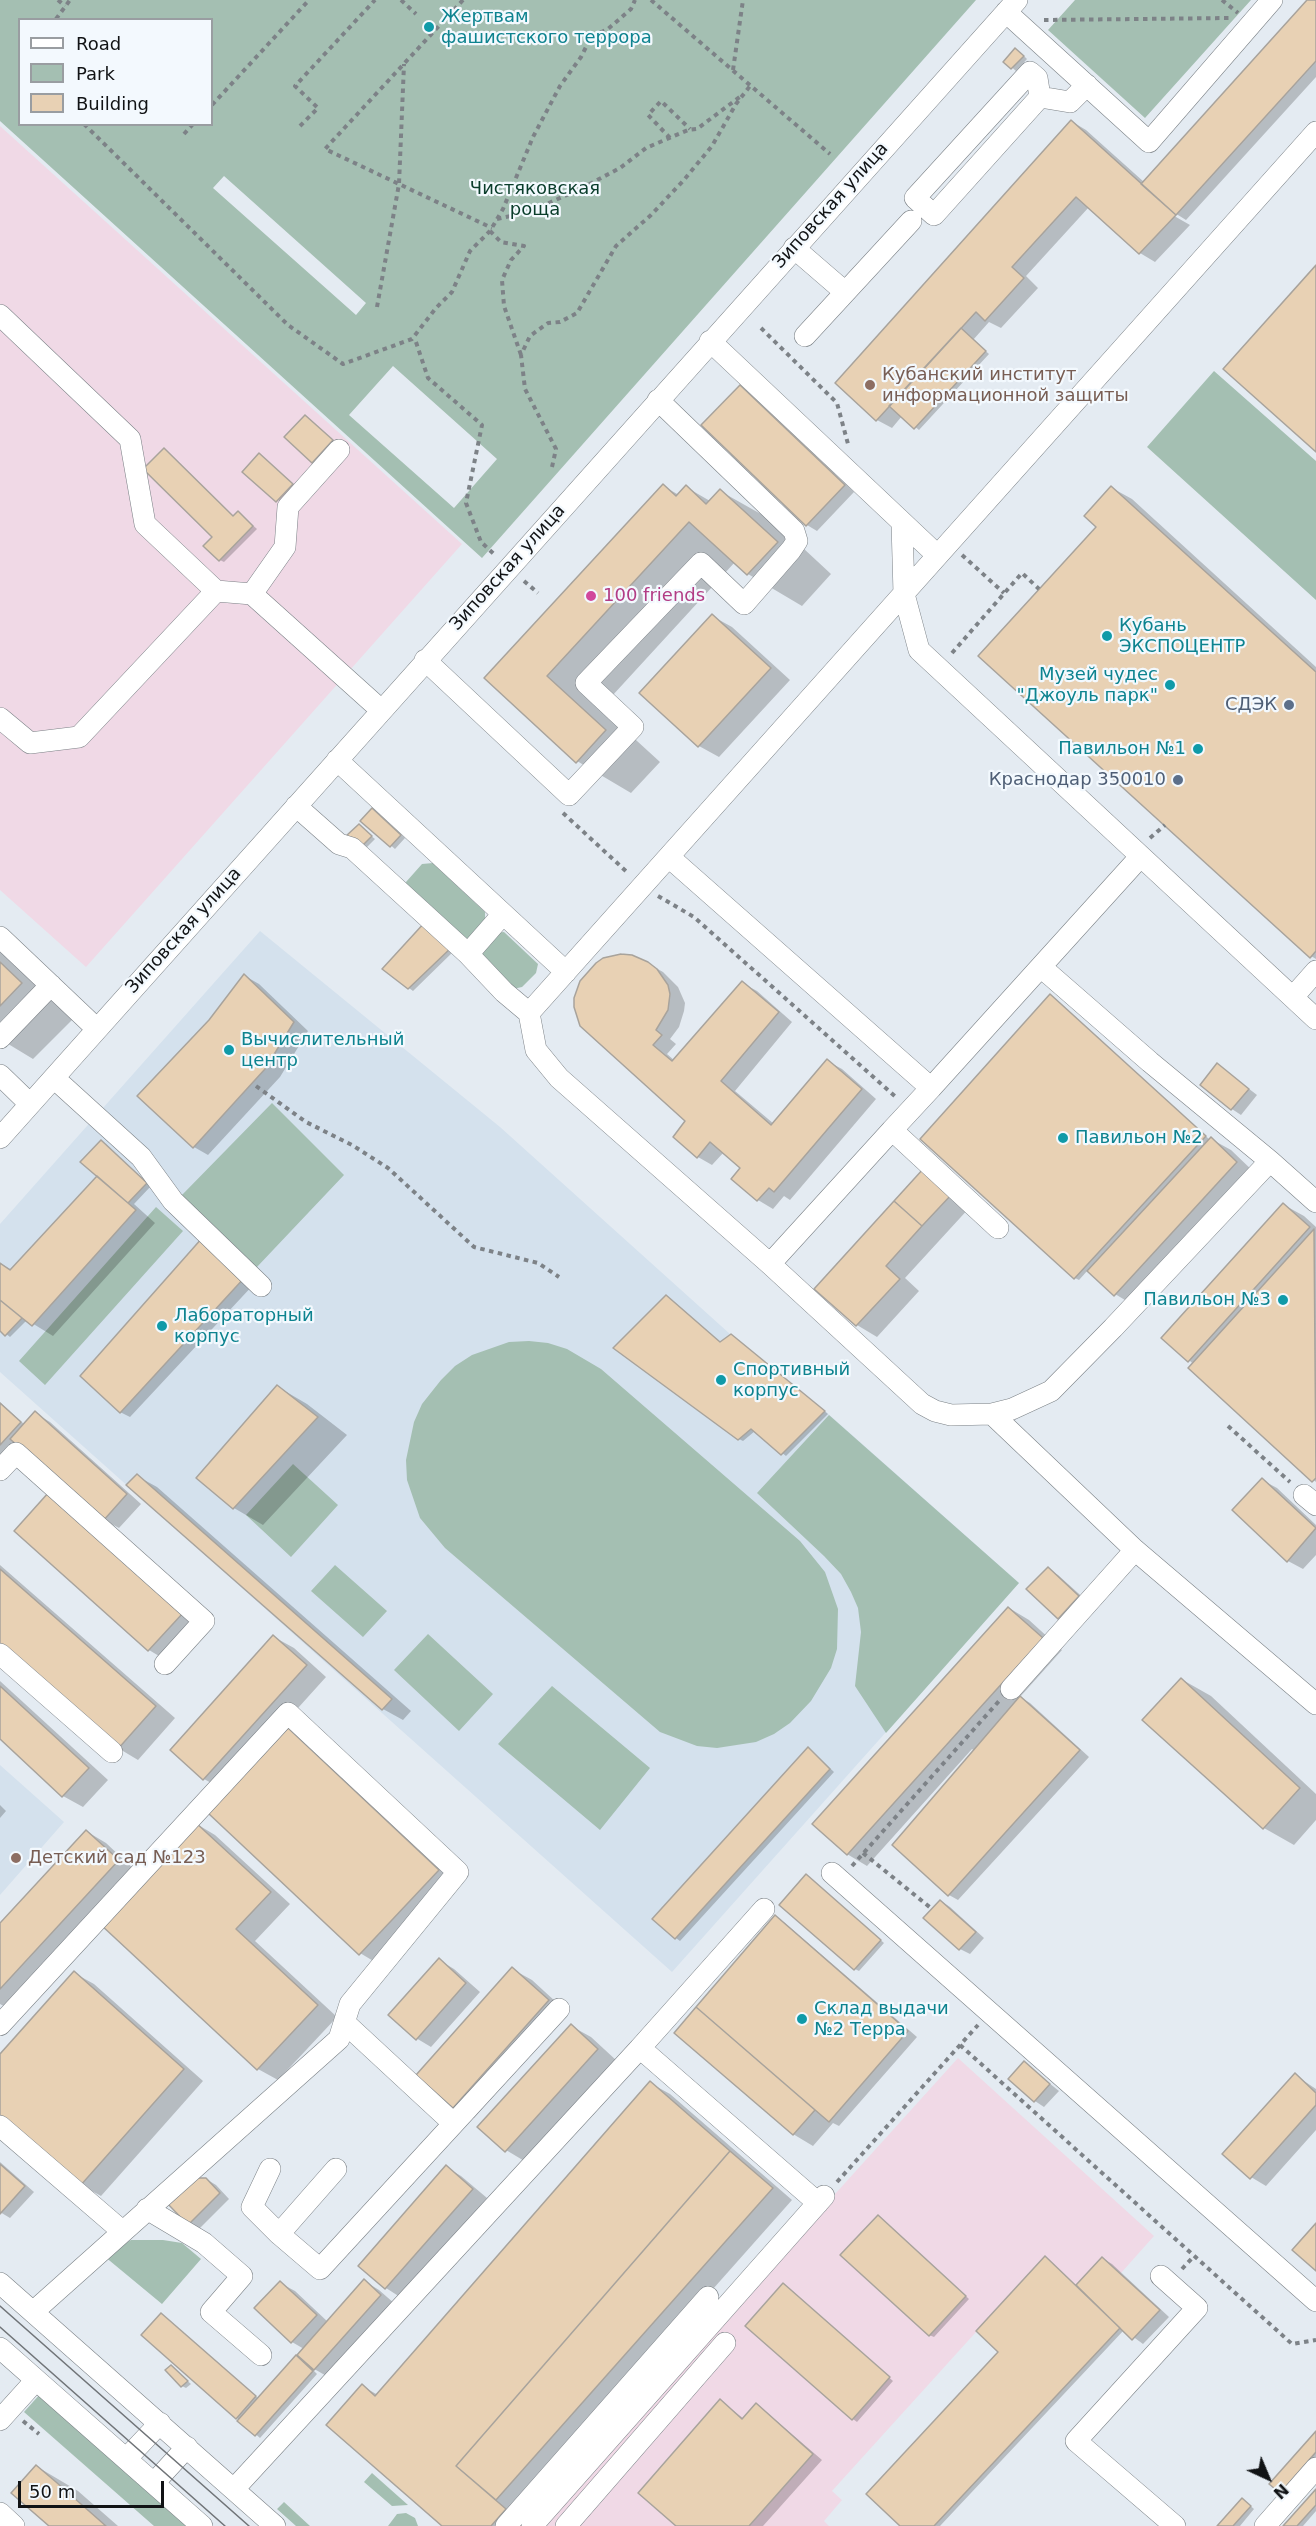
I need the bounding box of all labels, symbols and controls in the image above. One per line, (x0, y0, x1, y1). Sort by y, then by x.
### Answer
place label: Жертвам фашистского террора (441, 6, 652, 48)
legend (18, 18, 213, 126)
marker: Жертвам фашистского террора (422, 20, 436, 34)
text: Road (76, 33, 121, 54)
text: Park (76, 63, 115, 84)
text: Building (76, 93, 149, 114)
street label: Зиповская улица (769, 139, 893, 273)
park label: Чистяковская роща (470, 178, 600, 220)
place label: Кубанский институт информационной защиты (882, 364, 1129, 406)
marker: Кубанский институт информационной защиты (863, 378, 877, 392)
street label: Зиповская улица (446, 501, 570, 635)
place label: 100 friends (603, 585, 705, 607)
marker: 100 friends (584, 589, 598, 603)
place label: Кубань ЭКСПОЦЕНТР (1119, 615, 1245, 658)
marker: Кубань ЭКСПОЦЕНТР (1100, 629, 1114, 643)
place label: Музей чудес "Джоуль парк" (1017, 664, 1158, 706)
marker: Музей чудес "Джоуль парк" (1163, 678, 1177, 692)
place label: СДЭК (1225, 694, 1277, 716)
marker: СДЭК (1282, 698, 1296, 712)
place label: Павильон №1 (1058, 738, 1186, 760)
marker: Павильон №1 (1191, 742, 1205, 756)
place label: Краснодар 350010 (989, 769, 1166, 791)
marker: Краснодар 350010 (1171, 773, 1185, 787)
street label: Зиповская улица (122, 864, 246, 998)
place label: Вычислительный центр (241, 1029, 404, 1072)
marker: Вычислительный центр (222, 1043, 236, 1057)
place label: Павильон №2 (1075, 1127, 1203, 1149)
marker: Павильон №2 (1056, 1131, 1070, 1145)
place label: Павильон №3 (1143, 1289, 1271, 1311)
marker: Павильон №3 (1276, 1293, 1290, 1307)
place label: Лабораторный корпус (174, 1305, 314, 1348)
marker: Лабораторный корпус (155, 1319, 169, 1333)
place label: Спортивный корпус (733, 1359, 850, 1402)
marker: Спортивный корпус (714, 1373, 728, 1387)
place label: Детский сад №123 (28, 1847, 206, 1869)
marker: Детский сад №123 (9, 1851, 23, 1865)
place label: Склад выдачи №2 Терра (814, 1998, 949, 2040)
marker: Склад выдачи №2 Терра (795, 2012, 809, 2026)
north arrow (1238, 2448, 1298, 2508)
scale bar (21, 2469, 166, 2507)
text: N (1269, 2480, 1292, 2503)
text: 50 m (29, 2481, 75, 2502)

